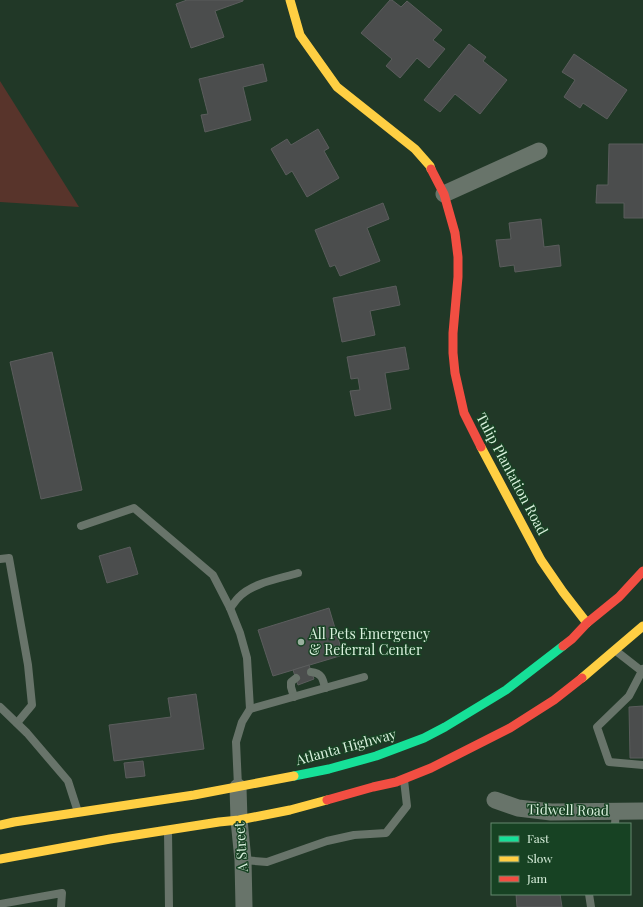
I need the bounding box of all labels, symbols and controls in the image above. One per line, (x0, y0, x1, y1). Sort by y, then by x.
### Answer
street label: Tulip Plantation Road (472, 410, 553, 538)
place label: All Pets Emergency & Referral Center (308, 624, 430, 659)
marker: All Pets Emergency & Referral Center (296, 637, 306, 647)
street label: Atlanta Highway (293, 724, 398, 769)
street label: Tidwell Road (527, 799, 609, 820)
street label: A Street (229, 820, 252, 874)
legend (491, 823, 631, 895)
text: Fast (527, 830, 550, 846)
text: Slow (527, 850, 553, 866)
text: Jam (526, 870, 548, 886)

